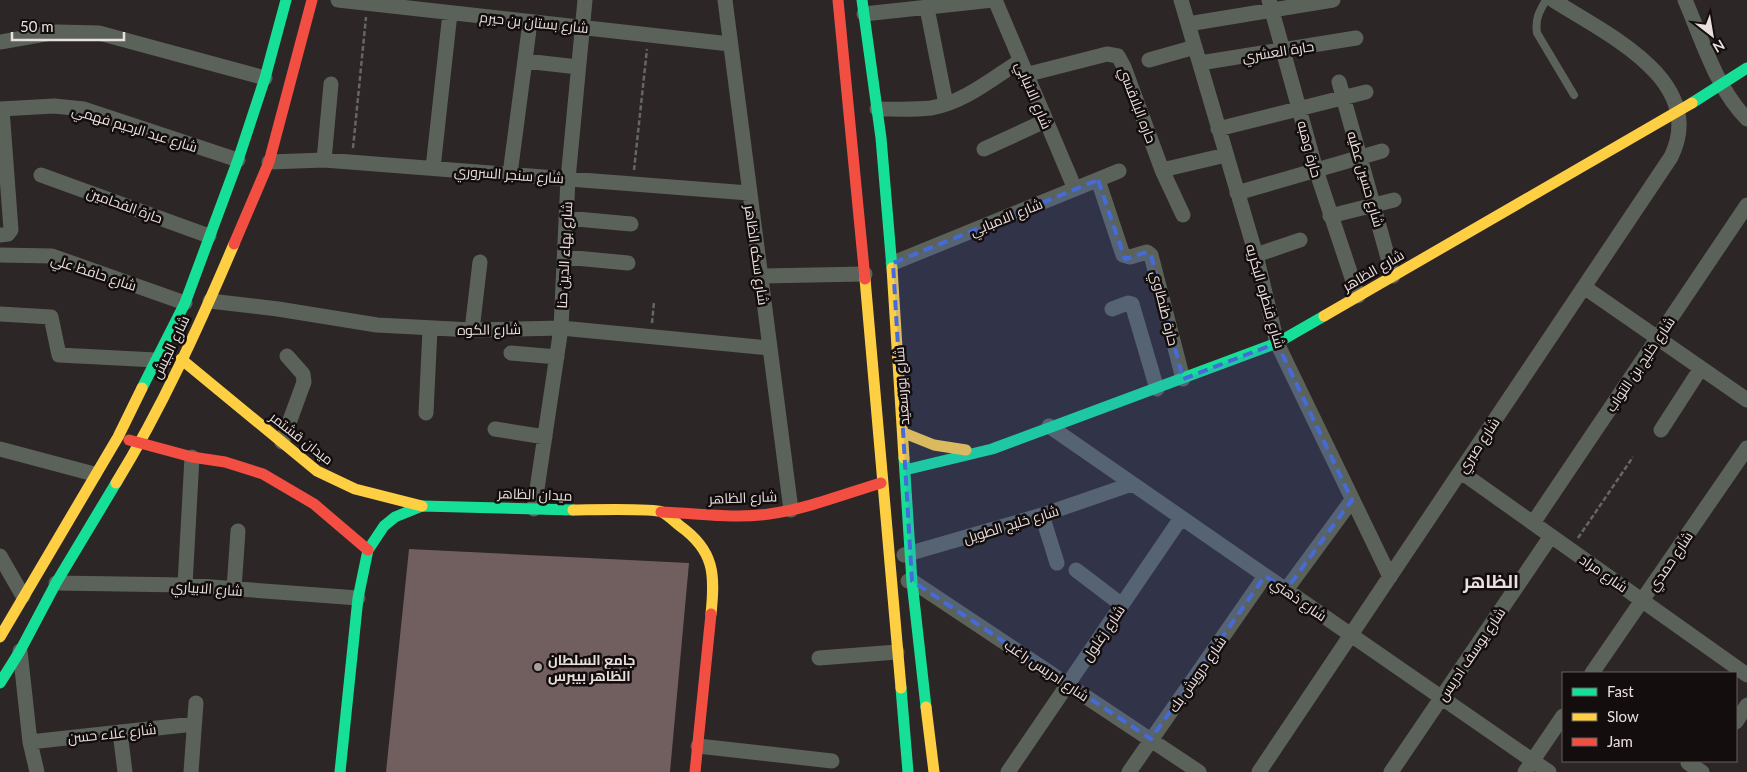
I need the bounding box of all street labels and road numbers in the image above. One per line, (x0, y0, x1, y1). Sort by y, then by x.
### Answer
street label: شارع بستان بن حيرم (478, 8, 589, 38)
street label: حارة العشري (1241, 37, 1316, 69)
street label: شارع الانبابي (1009, 59, 1056, 133)
street label: حاره البلاقسي (1113, 65, 1160, 146)
street label: شارع عبد الرحيم فهمي (69, 101, 200, 159)
street label: حارة وهبه (1294, 119, 1326, 179)
street label: شارع حسين عطيه (1343, 129, 1388, 229)
street label: شارع سنجر السروري (453, 162, 565, 190)
street label: حارة الفحامين (85, 183, 165, 227)
street label: شارع الامبابي (967, 195, 1046, 243)
street label: شارع بهاء الدين حنا (553, 201, 576, 309)
street label: شارع سكه الظاهر (740, 203, 772, 306)
street label: شارع قنطره البكريه (1242, 242, 1289, 350)
street label: شارع الظاهر (1338, 246, 1407, 296)
street label: شارع حافظ علي (48, 250, 139, 298)
street label: حارة طنطاوي (1144, 269, 1183, 348)
street label: شارع الجيش (147, 313, 194, 382)
street label: شارع خليج بن التواب (1602, 313, 1679, 415)
street label: شارع الكوه (457, 320, 521, 339)
street label: شارع بورسعيد (890, 346, 913, 426)
street label: ميدان قشتمر (266, 407, 337, 468)
street label: شارع صبري (1453, 414, 1506, 478)
street label: ميدان الظاهر (496, 484, 573, 504)
street label: شارع الظاهر (708, 487, 777, 508)
street label: شارع خليج الطويل (961, 501, 1061, 548)
street label: شارع حمدي (1644, 528, 1699, 596)
street label: شارع مراد (1576, 550, 1631, 596)
street label: شارع ذهني (1266, 574, 1330, 628)
street label: شارع الابياري (170, 577, 243, 603)
street label: شارع زغلول (1078, 602, 1129, 665)
street label: شارع يوسف ادريس (1433, 604, 1509, 704)
street label: شارع درويش بك (1165, 633, 1230, 716)
street label: شارع ادريس راغب (1001, 636, 1092, 705)
street label: شارع علاء حسن (67, 720, 157, 747)

